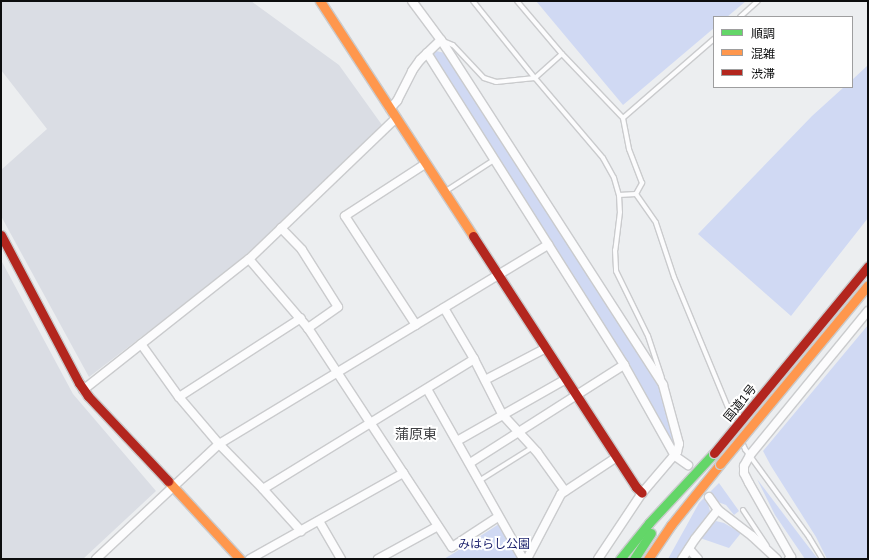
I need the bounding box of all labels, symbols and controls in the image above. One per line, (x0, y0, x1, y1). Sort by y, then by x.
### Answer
legend (713, 16, 853, 88)
text: 順調 (751, 26, 775, 41)
text: 混雑 (751, 46, 775, 61)
text: 渋滞 (751, 66, 775, 81)
street label: 国道1号 (721, 382, 759, 424)
district label: 蒲原東 (395, 426, 437, 442)
park label: みはらし公園 (458, 537, 530, 551)

